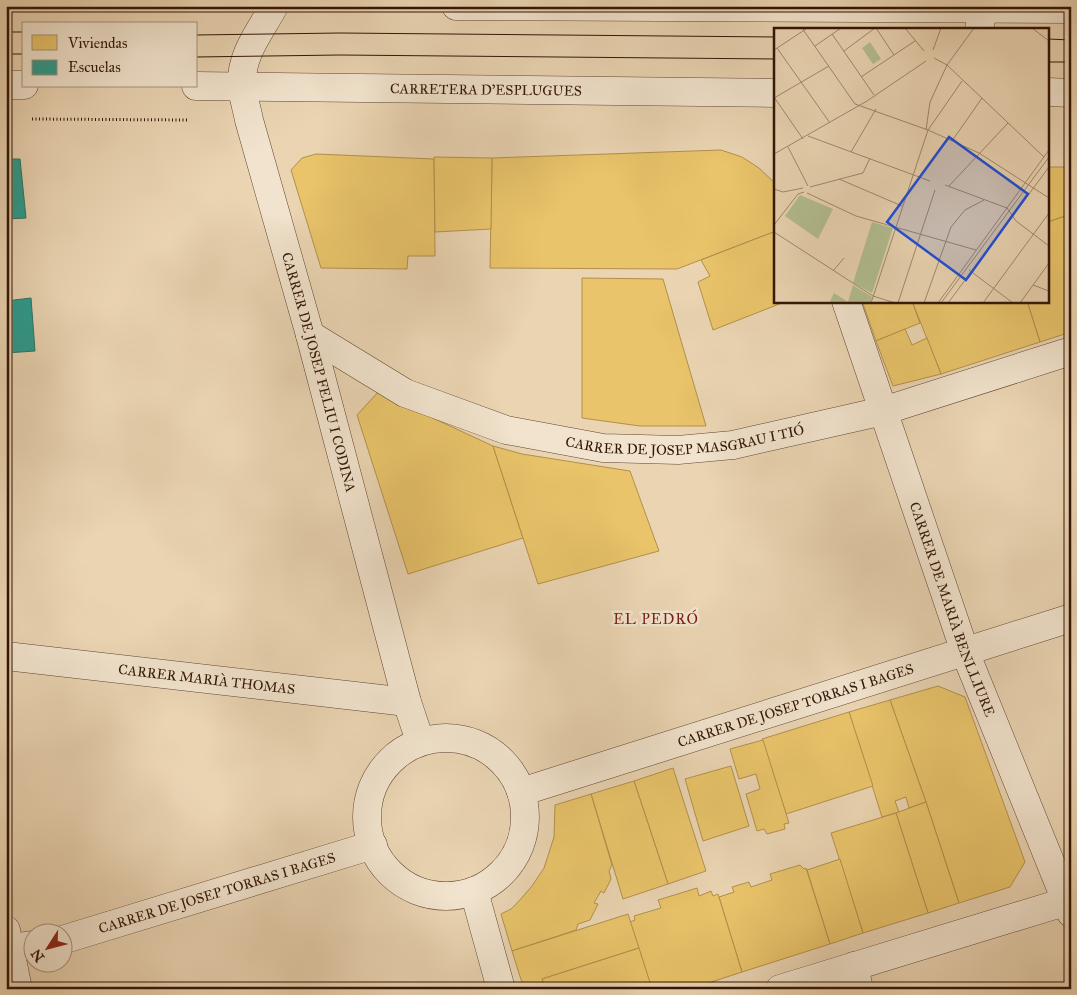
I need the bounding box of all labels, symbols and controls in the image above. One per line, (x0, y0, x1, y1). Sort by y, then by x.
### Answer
legend (22, 22, 198, 88)
inset map (774, 28, 1050, 302)
text: Viviendas (67, 34, 127, 52)
text: Escuelas (68, 58, 121, 76)
street label: CARRETERA D'ESPLUGUES (390, 80, 582, 99)
street label: CARRER DE JOSEP FELIU I CODINA (278, 250, 360, 494)
street label: CARRER DE JOSEP MASGRAU I TIÓ (564, 419, 806, 459)
street label: CARRER DE MARIÀ BENLLIURE (906, 500, 999, 719)
district label: EL PEDRÓ (613, 609, 699, 628)
street label: CARRER MARIÀ THOMAS (117, 660, 296, 698)
street label: CARRER DE JOSEP TORRAS I BAGES (675, 660, 916, 750)
street label: CARRER DE JOSEP TORRAS I BAGES (96, 848, 337, 937)
north arrow (22, 922, 72, 972)
text: N (27, 945, 48, 965)

